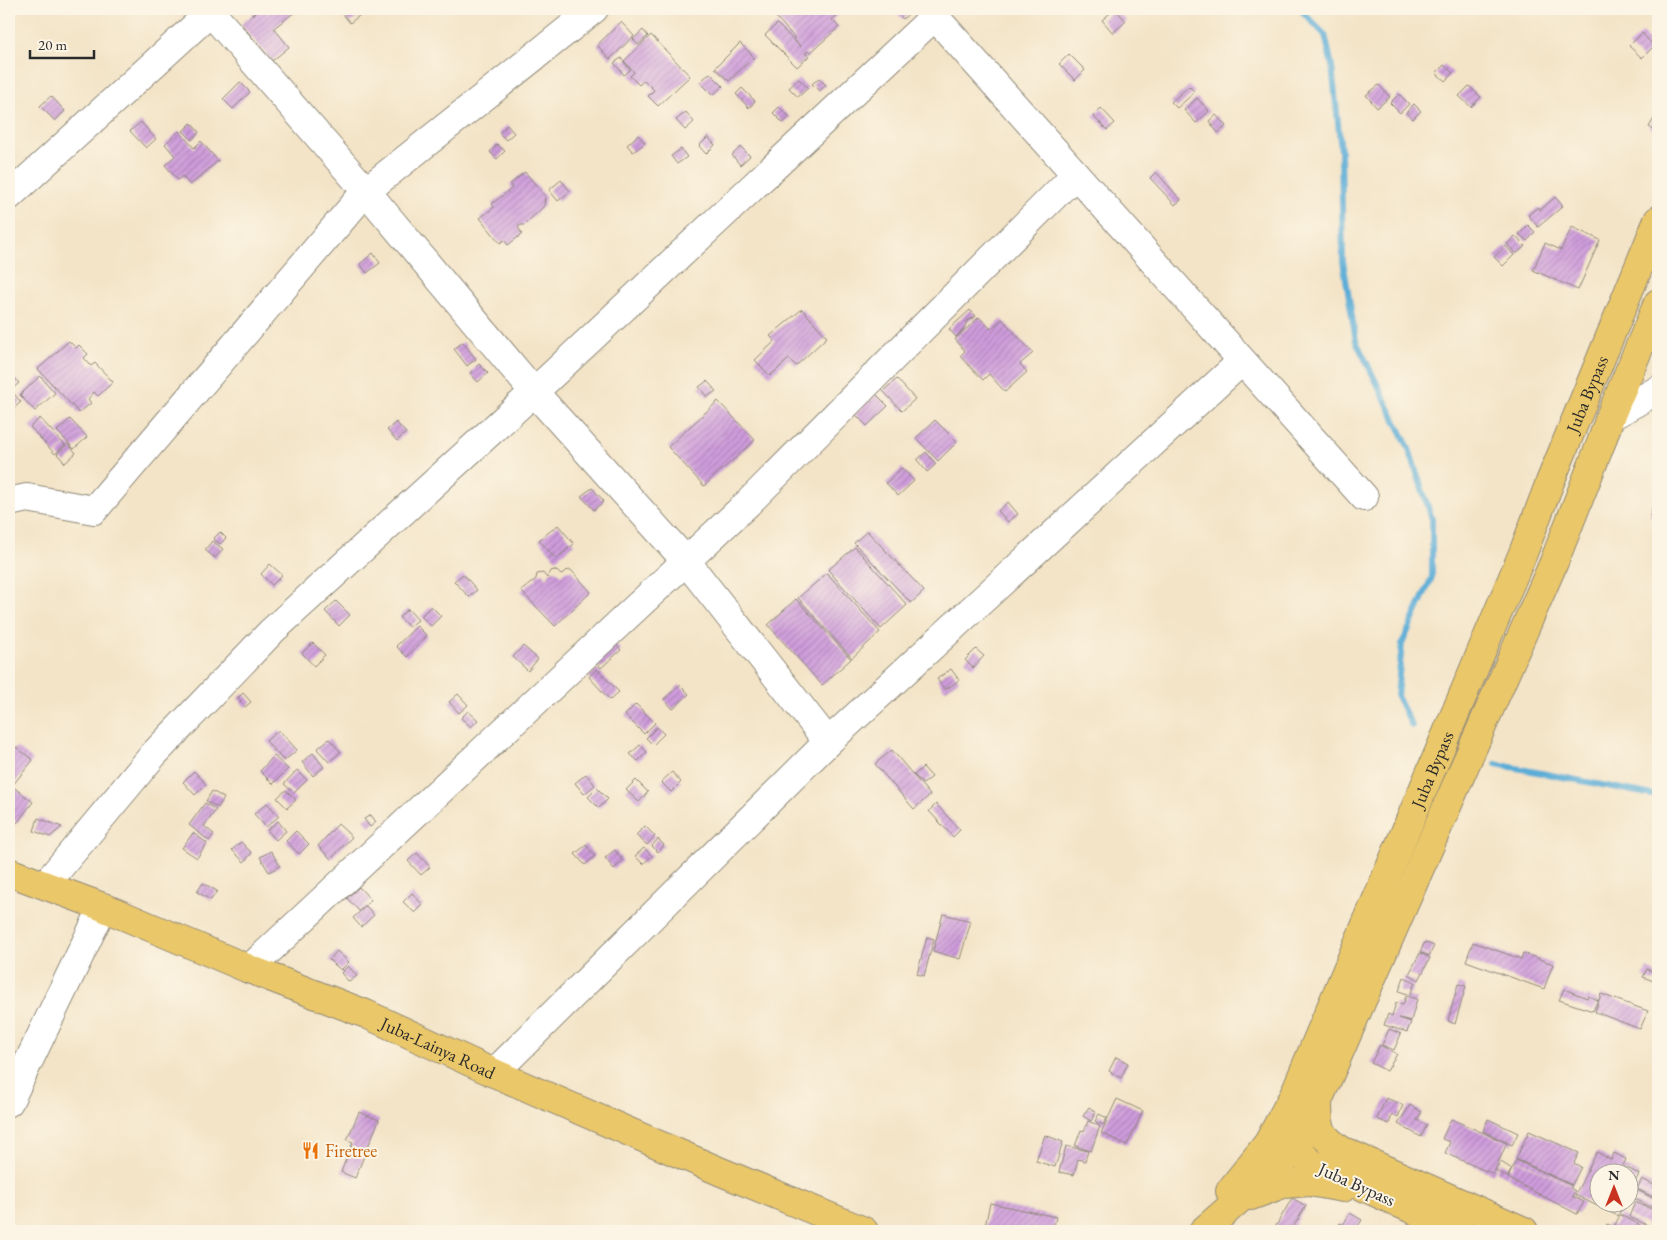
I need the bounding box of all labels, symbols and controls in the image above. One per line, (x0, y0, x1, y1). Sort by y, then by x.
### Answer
scale bar (30, 28, 94, 60)
text: 20 m (38, 35, 67, 54)
street label: Juba Bypass (1559, 352, 1613, 438)
street label: Juba Bypass (1404, 727, 1458, 813)
street label: Juba-Lainya Road (376, 1010, 500, 1084)
place label: Firetree (325, 1139, 377, 1162)
restaurant icon: Firetree (301, 1140, 321, 1160)
street label: Juba Bypass (1313, 1156, 1399, 1211)
north arrow (1590, 1162, 1640, 1212)
text: N (1608, 1166, 1620, 1184)

